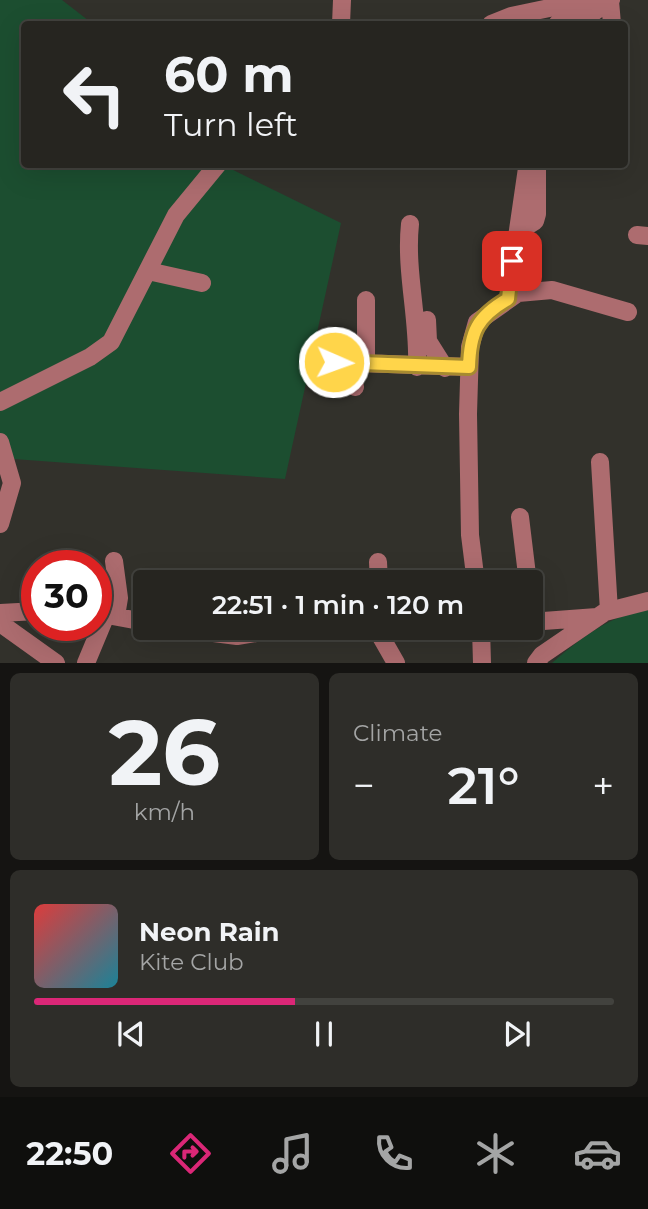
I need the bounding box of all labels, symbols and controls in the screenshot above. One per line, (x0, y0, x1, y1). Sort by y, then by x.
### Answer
text: 60 m (164, 45, 294, 104)
icon: left (49, 49, 140, 140)
text: Turn left (164, 105, 298, 144)
pin (482, 231, 542, 291)
icon: arrive (493, 242, 531, 280)
position arrow (297, 325, 371, 399)
speed limit sign: 30 (21, 550, 112, 641)
text: 22:51 · 1 min · 120 m (212, 589, 464, 621)
text: 26 (109, 697, 220, 808)
text: Climate (353, 719, 442, 747)
text: 21° (448, 754, 519, 817)
text: − (353, 762, 375, 809)
text: + (592, 762, 614, 809)
text: km/h (134, 798, 195, 826)
text: Neon Rain (139, 916, 280, 948)
text: Kite Club (139, 948, 244, 976)
icon: previous (112, 1015, 150, 1053)
icon: pause (305, 1015, 343, 1053)
icon: next (498, 1015, 536, 1053)
icon: directions (166, 1129, 215, 1178)
icon: music (268, 1129, 317, 1178)
icon: phone (369, 1129, 418, 1178)
icon: climate (471, 1129, 520, 1178)
icon: car (573, 1129, 622, 1178)
text: 22:50 (26, 1134, 113, 1173)

